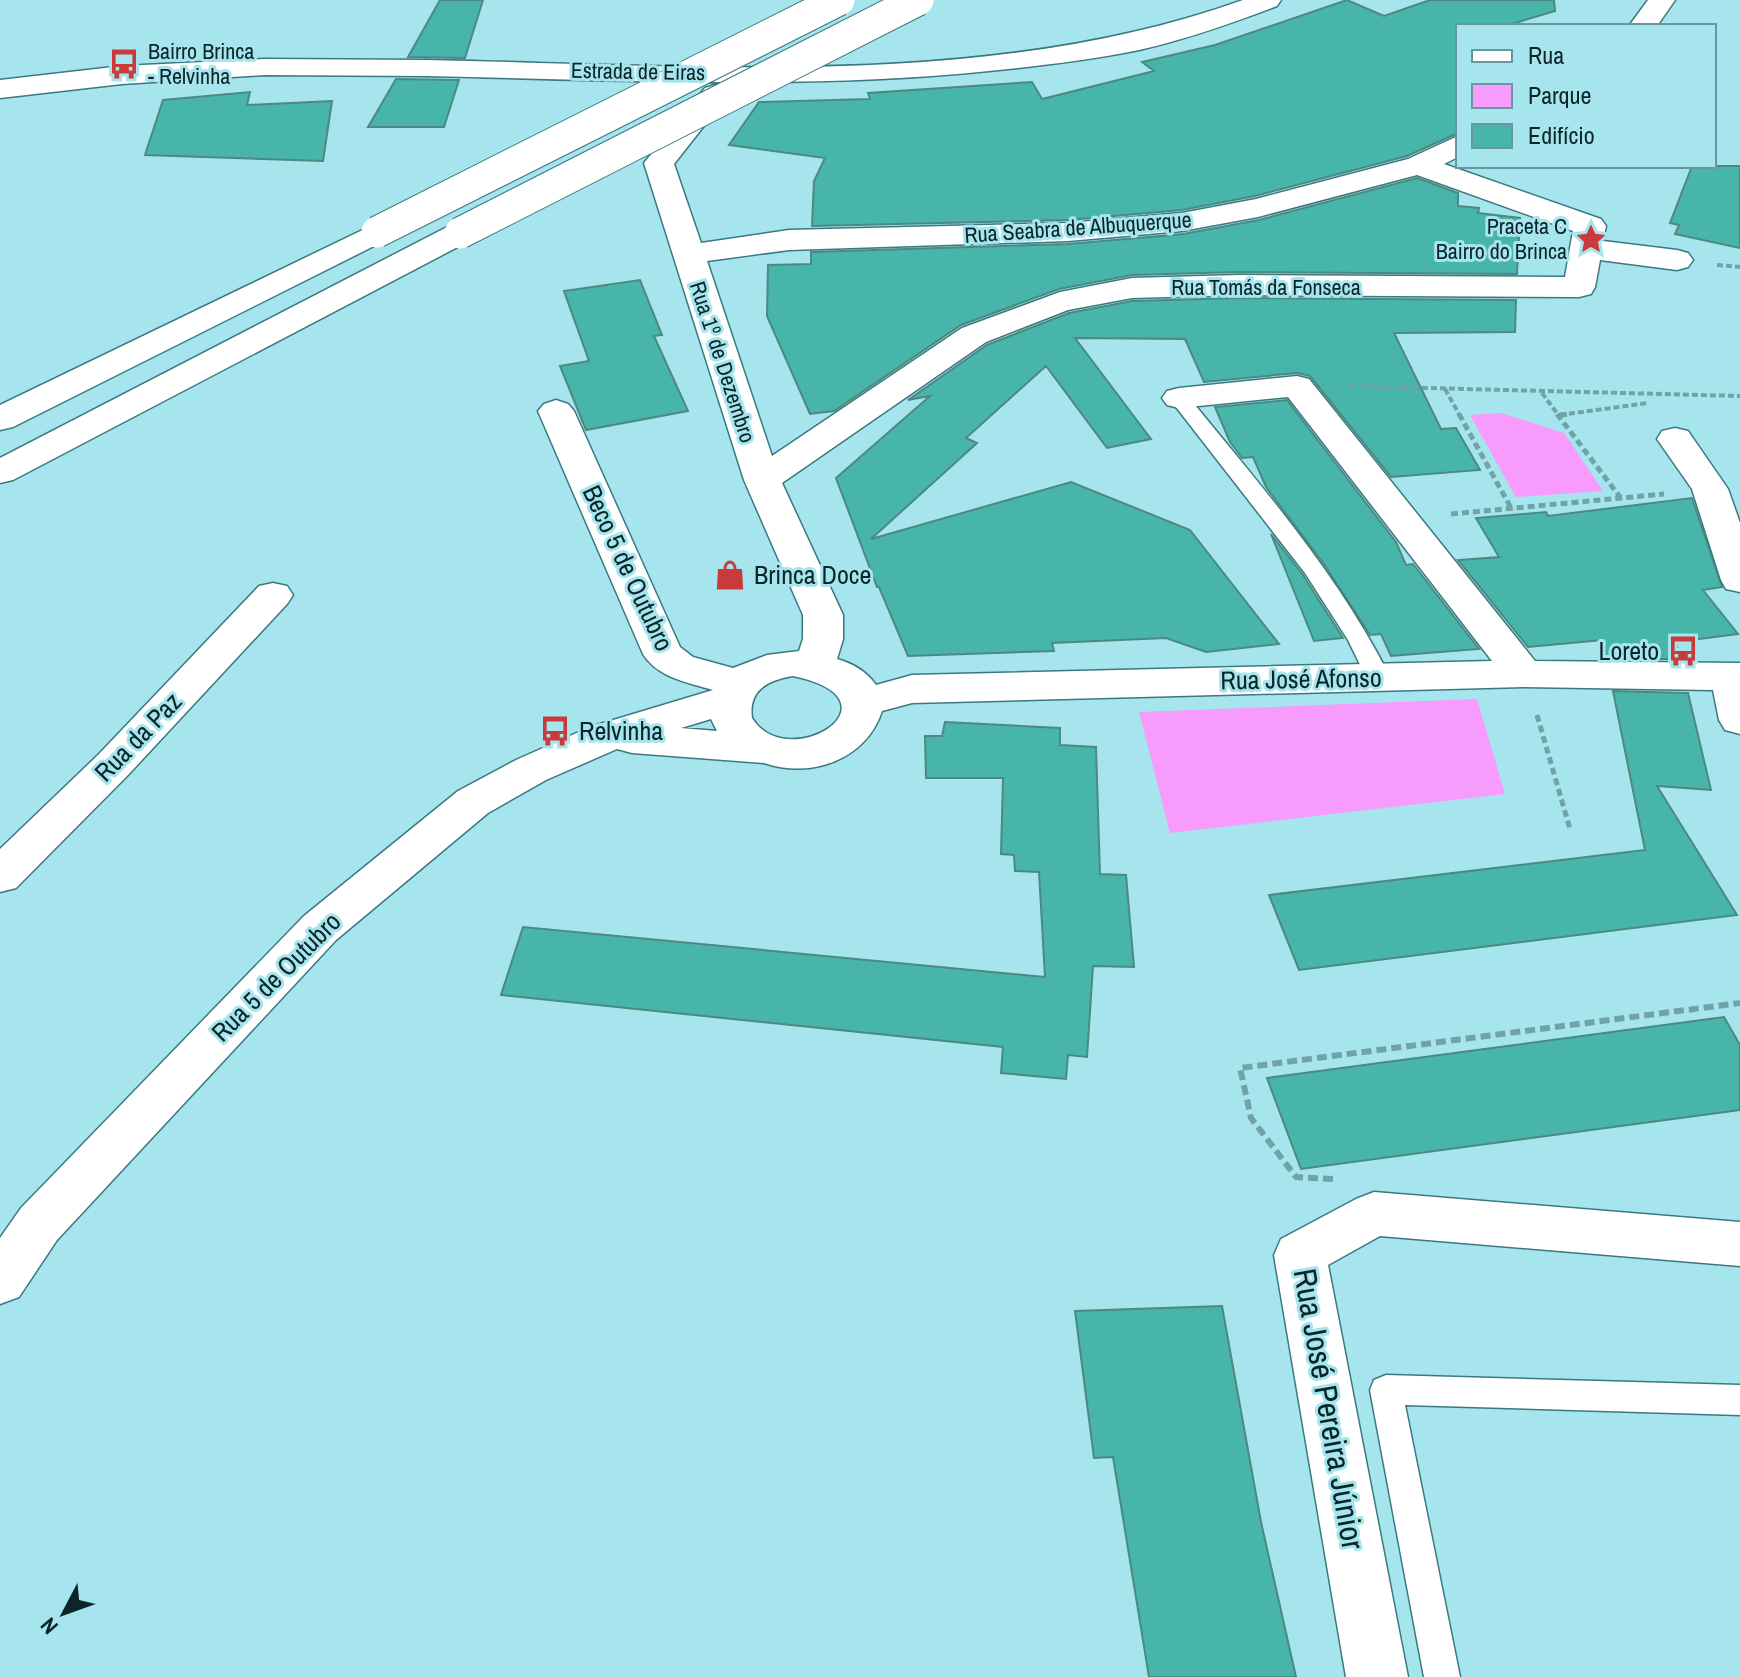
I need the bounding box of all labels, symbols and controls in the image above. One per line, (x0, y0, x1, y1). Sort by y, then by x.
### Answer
legend (1456, 24, 1716, 168)
place label: Bairro Brinca - Relvinha (148, 36, 254, 91)
text: Rua (1528, 39, 1564, 71)
bus stop icon: Bairro Brinca - Relvinha (107, 47, 141, 81)
street label: Estrada de Eiras (571, 55, 705, 87)
text: Parque (1528, 79, 1591, 111)
text: Edifício (1528, 119, 1595, 151)
street label: Rua Seabra de Albuquerque (963, 204, 1193, 250)
place label: Praceta C Bairro do Brinca (1436, 211, 1567, 266)
place icon: Praceta C Bairro do Brinca (1574, 222, 1608, 256)
street label: Rua Tomás da Fonseca (1171, 272, 1361, 302)
street label: Rua 1º de Dezembro (683, 277, 763, 447)
street label: Beco 5 de Outubro (575, 479, 682, 656)
place label: Brinca Doce (754, 557, 871, 592)
shop icon: Brinca Doce (713, 558, 747, 592)
place label: Loreto (1599, 633, 1659, 668)
bus stop icon: Loreto (1666, 634, 1700, 668)
street label: Rua José Afonso (1220, 660, 1382, 697)
street label: Rua da Paz (86, 684, 189, 789)
place label: Relvinha (579, 713, 663, 748)
bus stop icon: Relvinha (538, 714, 572, 748)
street label: Rua 5 de Outubro (203, 904, 348, 1049)
street label: Rua José Pereira Júnior (1284, 1265, 1375, 1553)
north arrow (24, 1573, 104, 1653)
text: N (33, 1611, 65, 1641)

